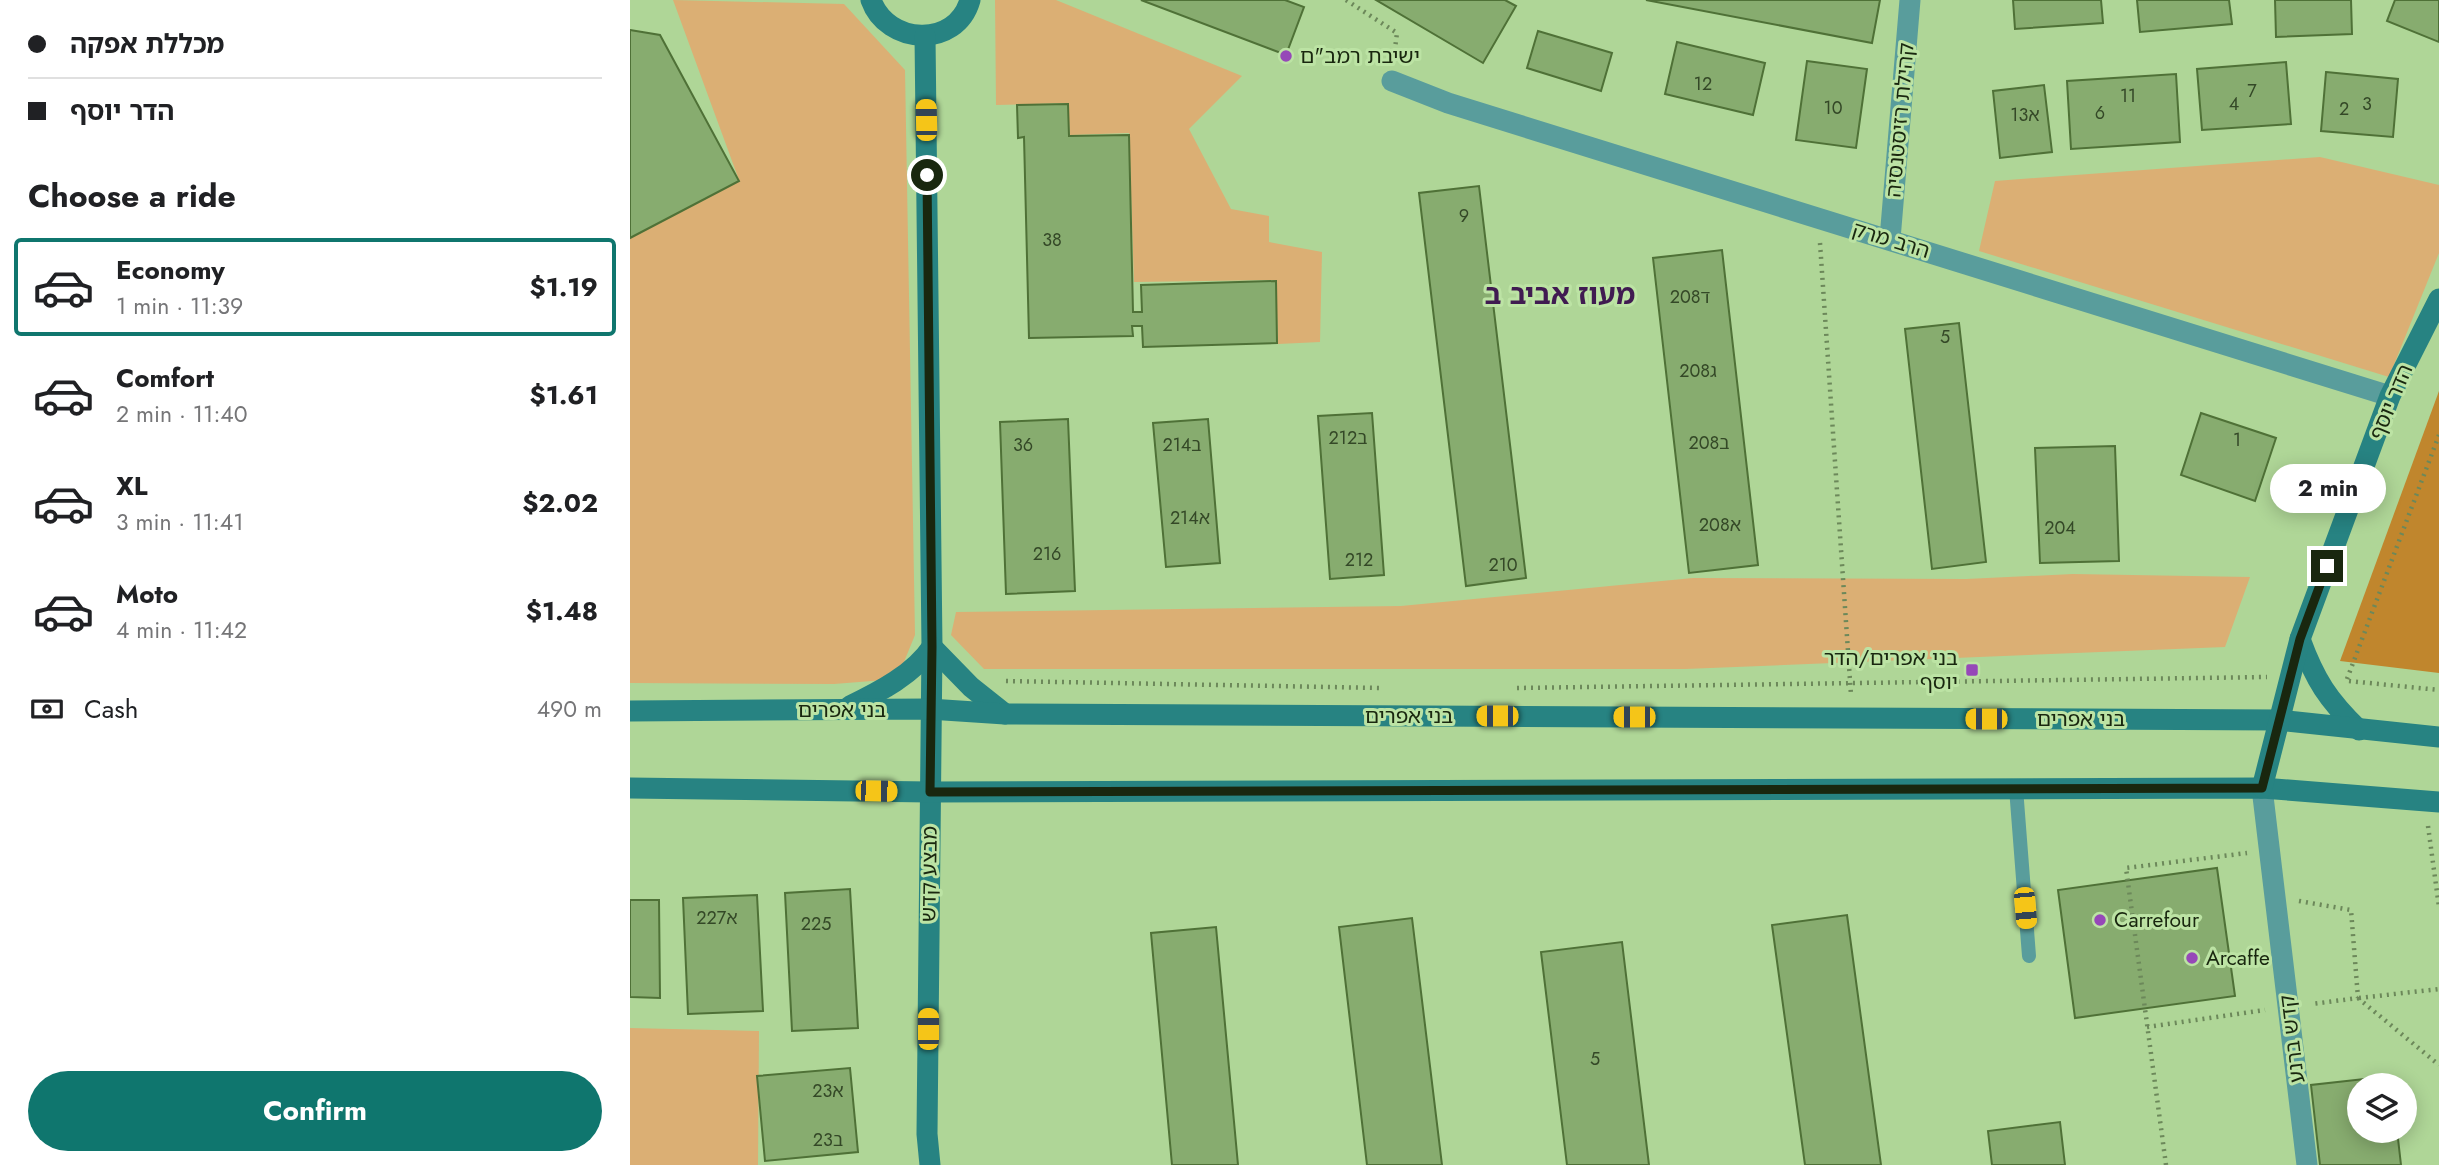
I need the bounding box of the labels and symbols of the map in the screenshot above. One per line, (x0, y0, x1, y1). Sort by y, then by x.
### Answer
place label: ישיבת רמב"ם (1300, 41, 1420, 71)
street label: קהילת רזיסטנסיה (1878, 41, 1922, 199)
marker: ישיבת רמב"ם (1278, 48, 1294, 64)
house number: 12 (1694, 71, 1712, 97)
house number: 7 (2247, 78, 2257, 104)
house number: 11 (2120, 83, 2136, 109)
house number: 4 (2229, 91, 2239, 117)
house number: 3 (2362, 91, 2372, 117)
house number: 10 (1824, 95, 1843, 121)
house number: 2 (2339, 96, 2349, 122)
car (916, 99, 937, 141)
house number: 6 (2095, 100, 2105, 126)
house number: 13א (2010, 102, 2040, 128)
route start (911, 159, 943, 191)
house number: 9 (1459, 203, 1469, 229)
street label: הרב מרק (1849, 214, 1933, 266)
house number: 38 (1042, 227, 1062, 253)
district label: מעוז אביב ב (1485, 274, 1635, 315)
house number: 208ד (1670, 284, 1711, 310)
house number: 5 (1940, 324, 1950, 350)
house number: 208ג (1679, 358, 1717, 384)
street label: הדר יוסף (2362, 360, 2420, 444)
house number: 212ב (1329, 425, 1367, 451)
house number: 1 (2233, 427, 2241, 453)
house number: 208ב (1688, 430, 1730, 456)
house number: 36 (1013, 432, 1033, 458)
house number: 214ב (1162, 432, 1202, 458)
callout: 2 min (2269, 464, 2385, 514)
house number: 214א (1170, 505, 1210, 531)
house number: 208א (1699, 512, 1741, 538)
house number: 204 (2044, 515, 2076, 541)
house number: 216 (1033, 541, 1061, 567)
house number: 212 (1345, 547, 1373, 573)
route end (2311, 550, 2343, 582)
house number: 210 (1488, 552, 1518, 578)
place label: בני אפרים/הדר יוסף (1824, 643, 1958, 697)
marker: בני אפרים/הדר יוסף (1964, 662, 1980, 678)
street label: בני אפרים (798, 695, 886, 725)
street label: בני אפרים (1365, 701, 1453, 731)
street label: בני אפרים (2037, 704, 2125, 734)
car (1477, 706, 1519, 727)
car (1614, 707, 1656, 728)
car (1966, 709, 2008, 730)
car (855, 780, 898, 802)
street label: מבצע קדש (913, 826, 945, 922)
car (2013, 886, 2038, 930)
house number: 227א (696, 905, 738, 931)
place label: Carrefour (2114, 905, 2200, 935)
house number: 225 (801, 911, 831, 937)
marker: Carrefour (2092, 912, 2108, 928)
place label: Arcaffe (2206, 943, 2270, 973)
marker: Arcaffe (2184, 950, 2200, 966)
street label: קדש ברנע (2272, 993, 2312, 1085)
car (918, 1008, 939, 1050)
house number: 5 (1590, 1046, 1600, 1072)
house number: 23א (812, 1078, 844, 1104)
house number: 23ב (813, 1127, 843, 1153)

